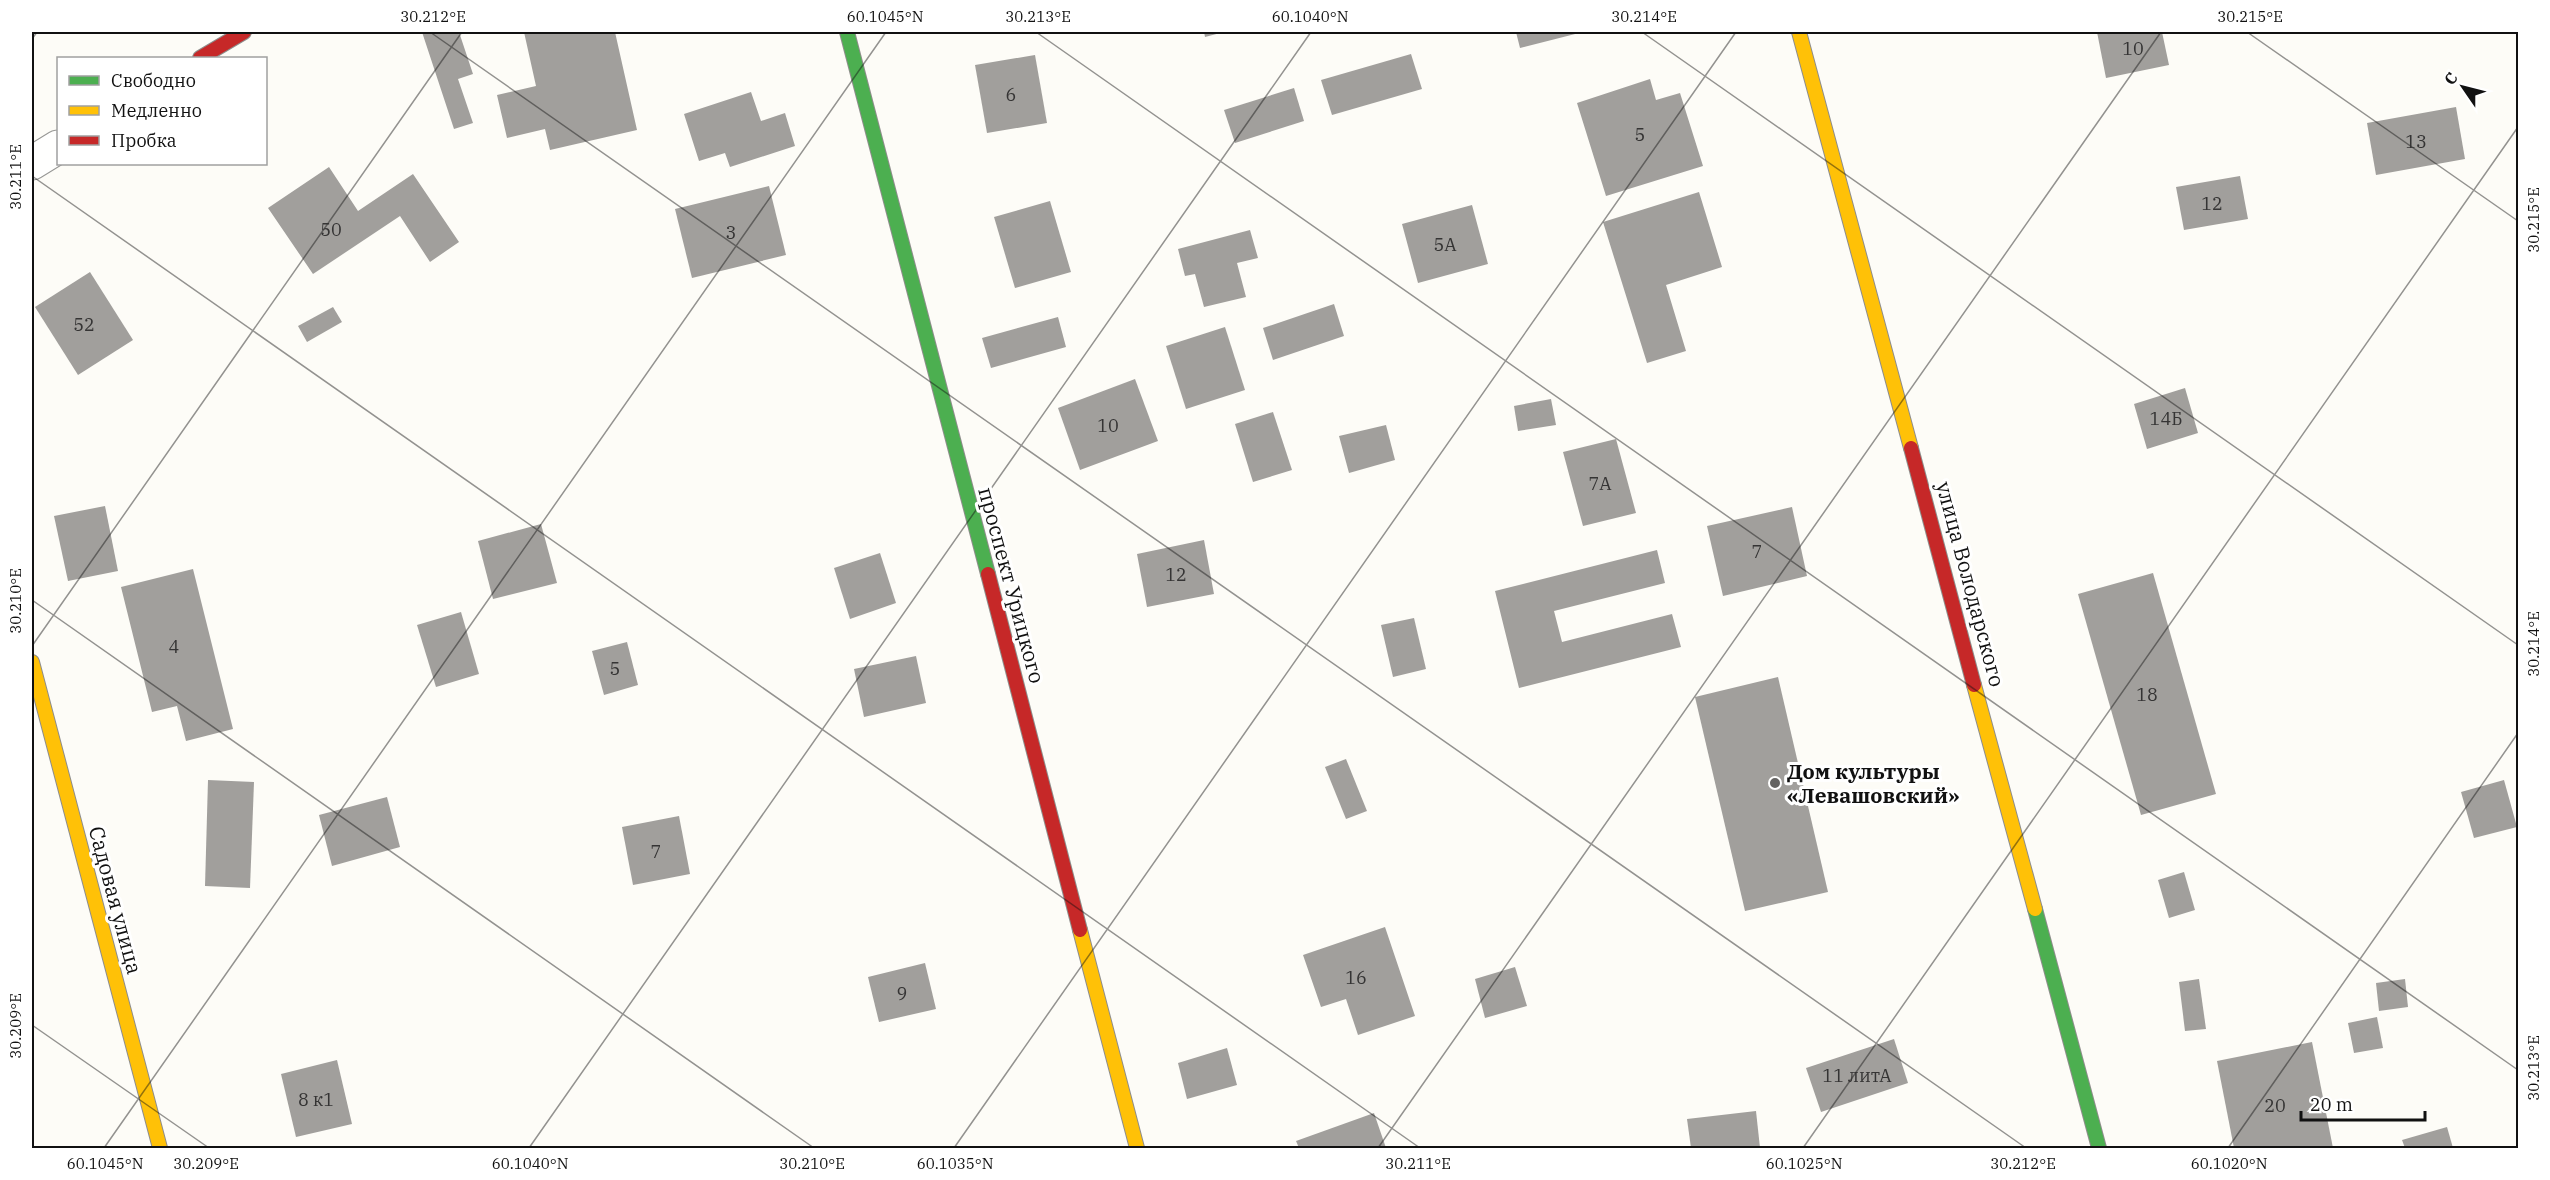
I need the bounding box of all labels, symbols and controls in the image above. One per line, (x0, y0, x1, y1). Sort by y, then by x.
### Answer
text: 30.212°E (400, 7, 466, 26)
text: 60.1045°N (847, 7, 923, 26)
text: 30.213°E (1005, 7, 1071, 26)
text: 60.1040°N (1272, 7, 1348, 26)
text: 30.214°E (1611, 7, 1677, 26)
text: 30.215°E (2217, 7, 2283, 26)
house number: 10 (2122, 37, 2144, 60)
legend (57, 57, 267, 165)
north arrow (2433, 57, 2493, 117)
text: С (2439, 68, 2462, 88)
text: Свободно (111, 69, 196, 92)
house number: 6 (1006, 83, 1016, 106)
text: Медленно (111, 99, 202, 122)
house number: 5 (1635, 123, 1645, 146)
text: Пробка (111, 129, 177, 152)
house number: 13 (2405, 130, 2427, 153)
text: 30.211°E (6, 144, 25, 210)
text: 30.215°E (2524, 187, 2543, 253)
house number: 12 (2201, 192, 2223, 215)
house number: 50 (320, 218, 342, 241)
house number: 3 (726, 221, 736, 244)
house number: 5А (1433, 233, 1457, 256)
house number: 52 (73, 313, 95, 336)
house number: 14Б (2150, 407, 2182, 430)
house number: 10 (1097, 414, 1119, 437)
house number: 7А (1588, 472, 1612, 495)
street label: улица Володарского (1930, 478, 2012, 690)
street label: проспект Урицкого (972, 484, 1052, 686)
house number: 7 (1752, 540, 1762, 563)
house number: 12 (1165, 563, 1187, 586)
text: 30.210°E (6, 568, 25, 634)
text: 30.214°E (2524, 611, 2543, 677)
house number: 4 (169, 635, 179, 658)
house number: 5 (610, 657, 620, 680)
house number: 18 (2136, 683, 2158, 706)
place label: Дом культуры «Левашовский» (1787, 757, 1959, 809)
marker: Дом культуры «Левашовский» (1768, 776, 1782, 790)
street label: Садовая улица (83, 823, 149, 977)
house number: 7 (651, 840, 661, 863)
house number: 16 (1345, 966, 1367, 989)
house number: 9 (897, 982, 907, 1005)
text: 30.209°E (6, 993, 25, 1059)
text: 30.213°E (2524, 1035, 2543, 1101)
house number: 11 литА (1822, 1064, 1892, 1087)
scale bar (2301, 1084, 2426, 1122)
house number: 8 к1 (298, 1088, 334, 1111)
text: 20 m (2310, 1093, 2353, 1116)
house number: 20 (2264, 1094, 2286, 1117)
text: 60.1045°N (67, 1154, 143, 1173)
text: 30.209°E (173, 1154, 239, 1173)
text: 60.1040°N (492, 1154, 568, 1173)
text: 30.210°E (779, 1154, 845, 1173)
text: 60.1035°N (917, 1154, 993, 1173)
text: 30.211°E (1385, 1154, 1451, 1173)
text: 60.1025°N (1766, 1154, 1842, 1173)
text: 30.212°E (1990, 1154, 2056, 1173)
text: 60.1020°N (2191, 1154, 2267, 1173)

